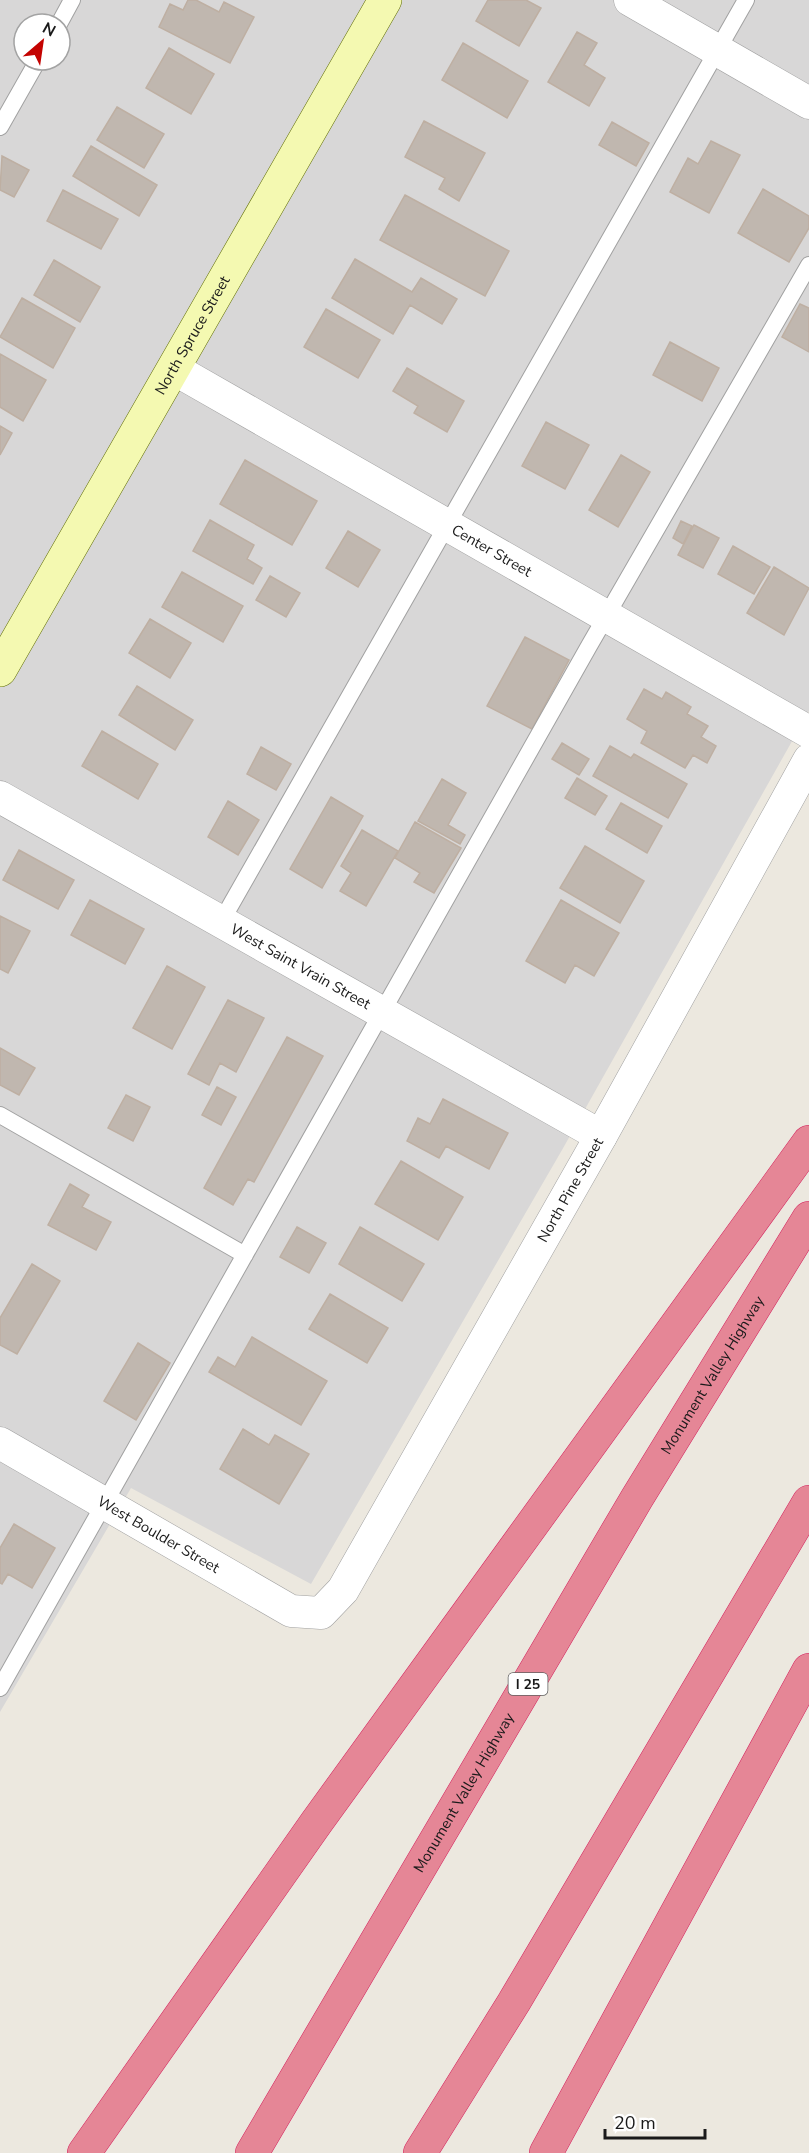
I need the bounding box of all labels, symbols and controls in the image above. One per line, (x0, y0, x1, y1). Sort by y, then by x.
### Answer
north arrow (12, 12, 72, 72)
text: N (38, 17, 59, 42)
street label: North Spruce Street (150, 271, 235, 399)
street label: Center Street (448, 520, 536, 582)
street label: West Saint Vrain Street (227, 919, 375, 1014)
street label: North Pine Street (533, 1133, 608, 1246)
street label: Monument Valley Highway (656, 1292, 769, 1458)
street label: West Boulder Street (94, 1491, 224, 1578)
road number: I 25 (508, 1673, 548, 1695)
street label: Monument Valley Highway (409, 1709, 519, 1876)
scale bar (605, 2102, 706, 2140)
text: 20 m (614, 2111, 656, 2135)

